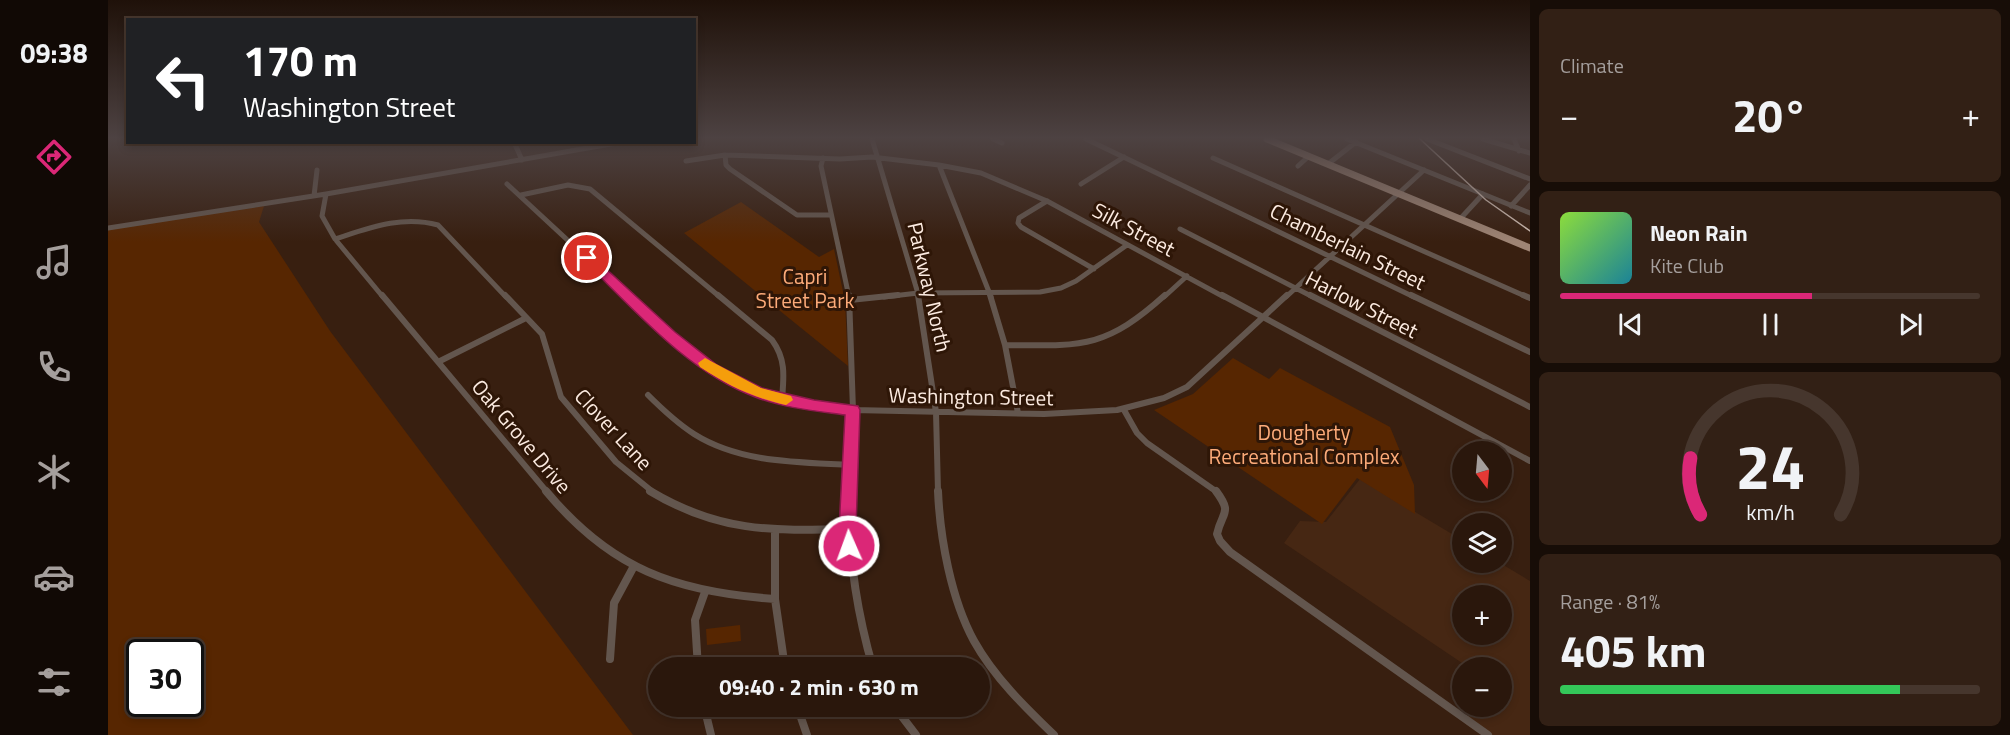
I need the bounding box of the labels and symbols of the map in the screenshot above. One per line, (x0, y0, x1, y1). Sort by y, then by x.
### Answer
street label: Silk Street (1087, 194, 1182, 264)
street label: Chamberlain Street (1265, 194, 1432, 298)
street label: Parkway North (900, 219, 960, 355)
pin (561, 232, 612, 283)
park label: Capri Street Park (756, 260, 854, 316)
street label: Harlow Street (1300, 262, 1424, 346)
street label: Oak Grove Drive (464, 372, 580, 500)
street label: Washington Street (888, 379, 1054, 413)
street label: Clover Lane (568, 381, 660, 477)
park label: Dougherty Recreational Complex (1209, 416, 1400, 472)
north arrow (1452, 441, 1512, 501)
position arrow (817, 514, 881, 578)
speed limit sign: 30 (126, 639, 204, 717)

